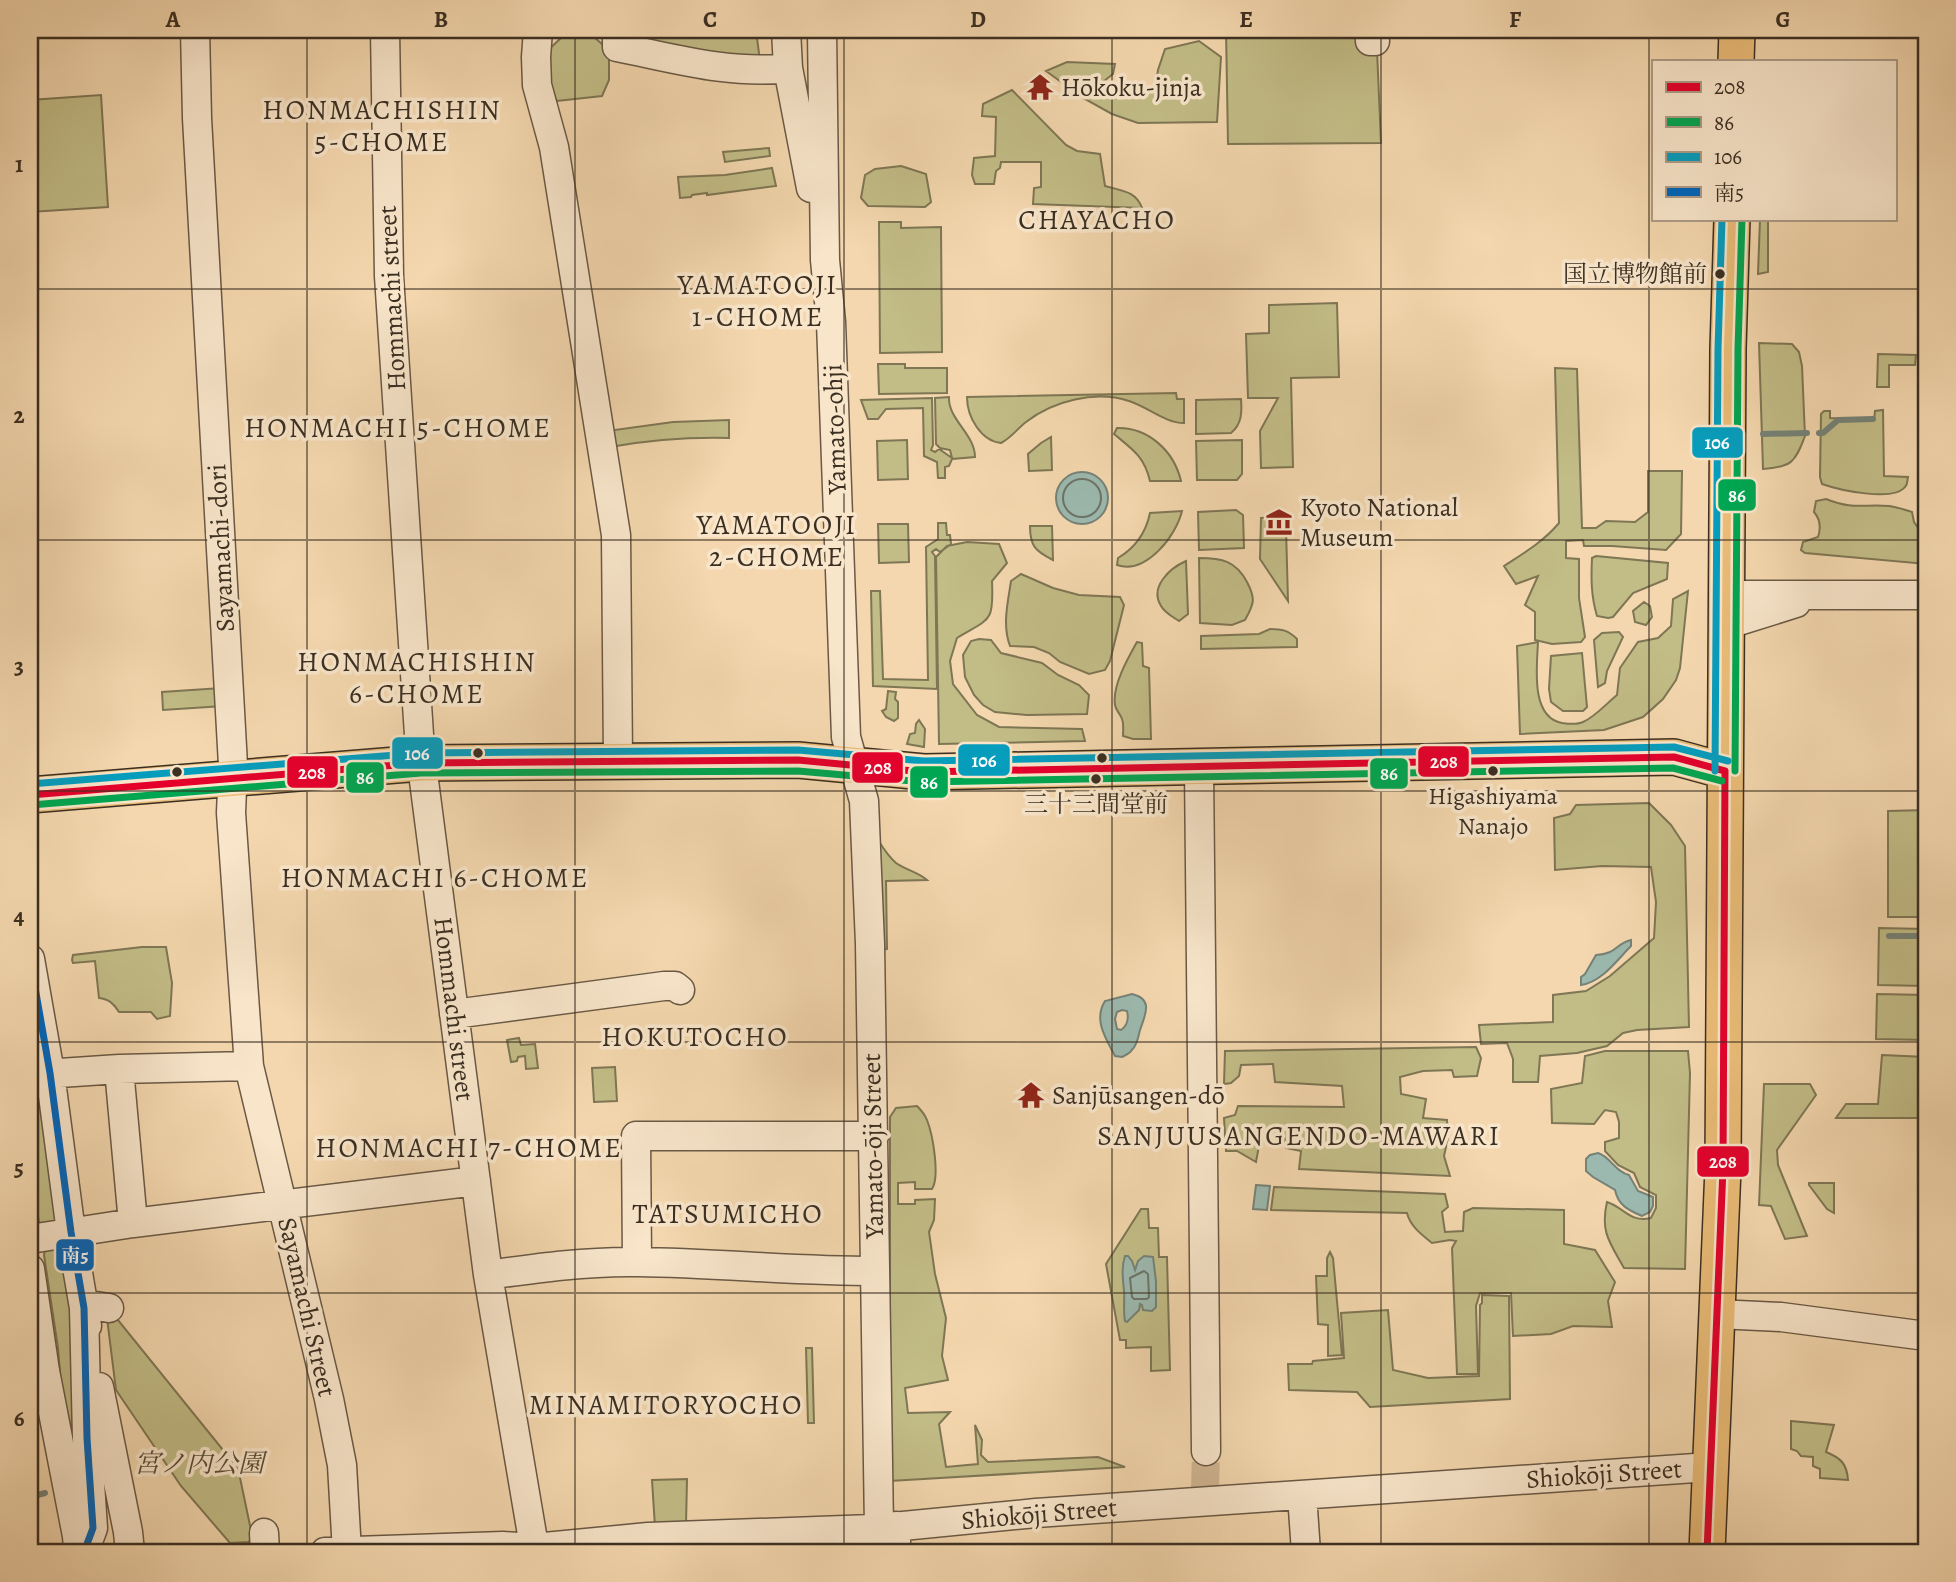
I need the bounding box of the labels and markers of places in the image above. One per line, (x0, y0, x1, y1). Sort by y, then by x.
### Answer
place label: Hōkoku-jinja (1061, 70, 1202, 105)
temple icon: Hōkoku-jinja (1025, 72, 1055, 102)
place label: 国立博物館前 (1563, 258, 1707, 290)
marker: 国立博物館前 (1713, 267, 1727, 281)
place label: Kyoto National Museum (1300, 490, 1458, 555)
museum icon: Kyoto National Museum (1264, 507, 1294, 537)
unlabelled marker (471, 746, 485, 760)
unlabelled marker (1095, 751, 1109, 765)
marker: Higashiyama Nanajo (1486, 764, 1500, 778)
unlabelled marker (170, 765, 184, 779)
marker: 三十三間堂前 (1089, 772, 1103, 786)
place label: Higashiyama Nanajo (1428, 780, 1559, 842)
place label: 三十三間堂前 (1024, 788, 1168, 820)
place label: Sanjūsangen-dō (1052, 1078, 1225, 1113)
temple icon: Sanjūsangen-dō (1016, 1080, 1046, 1110)

